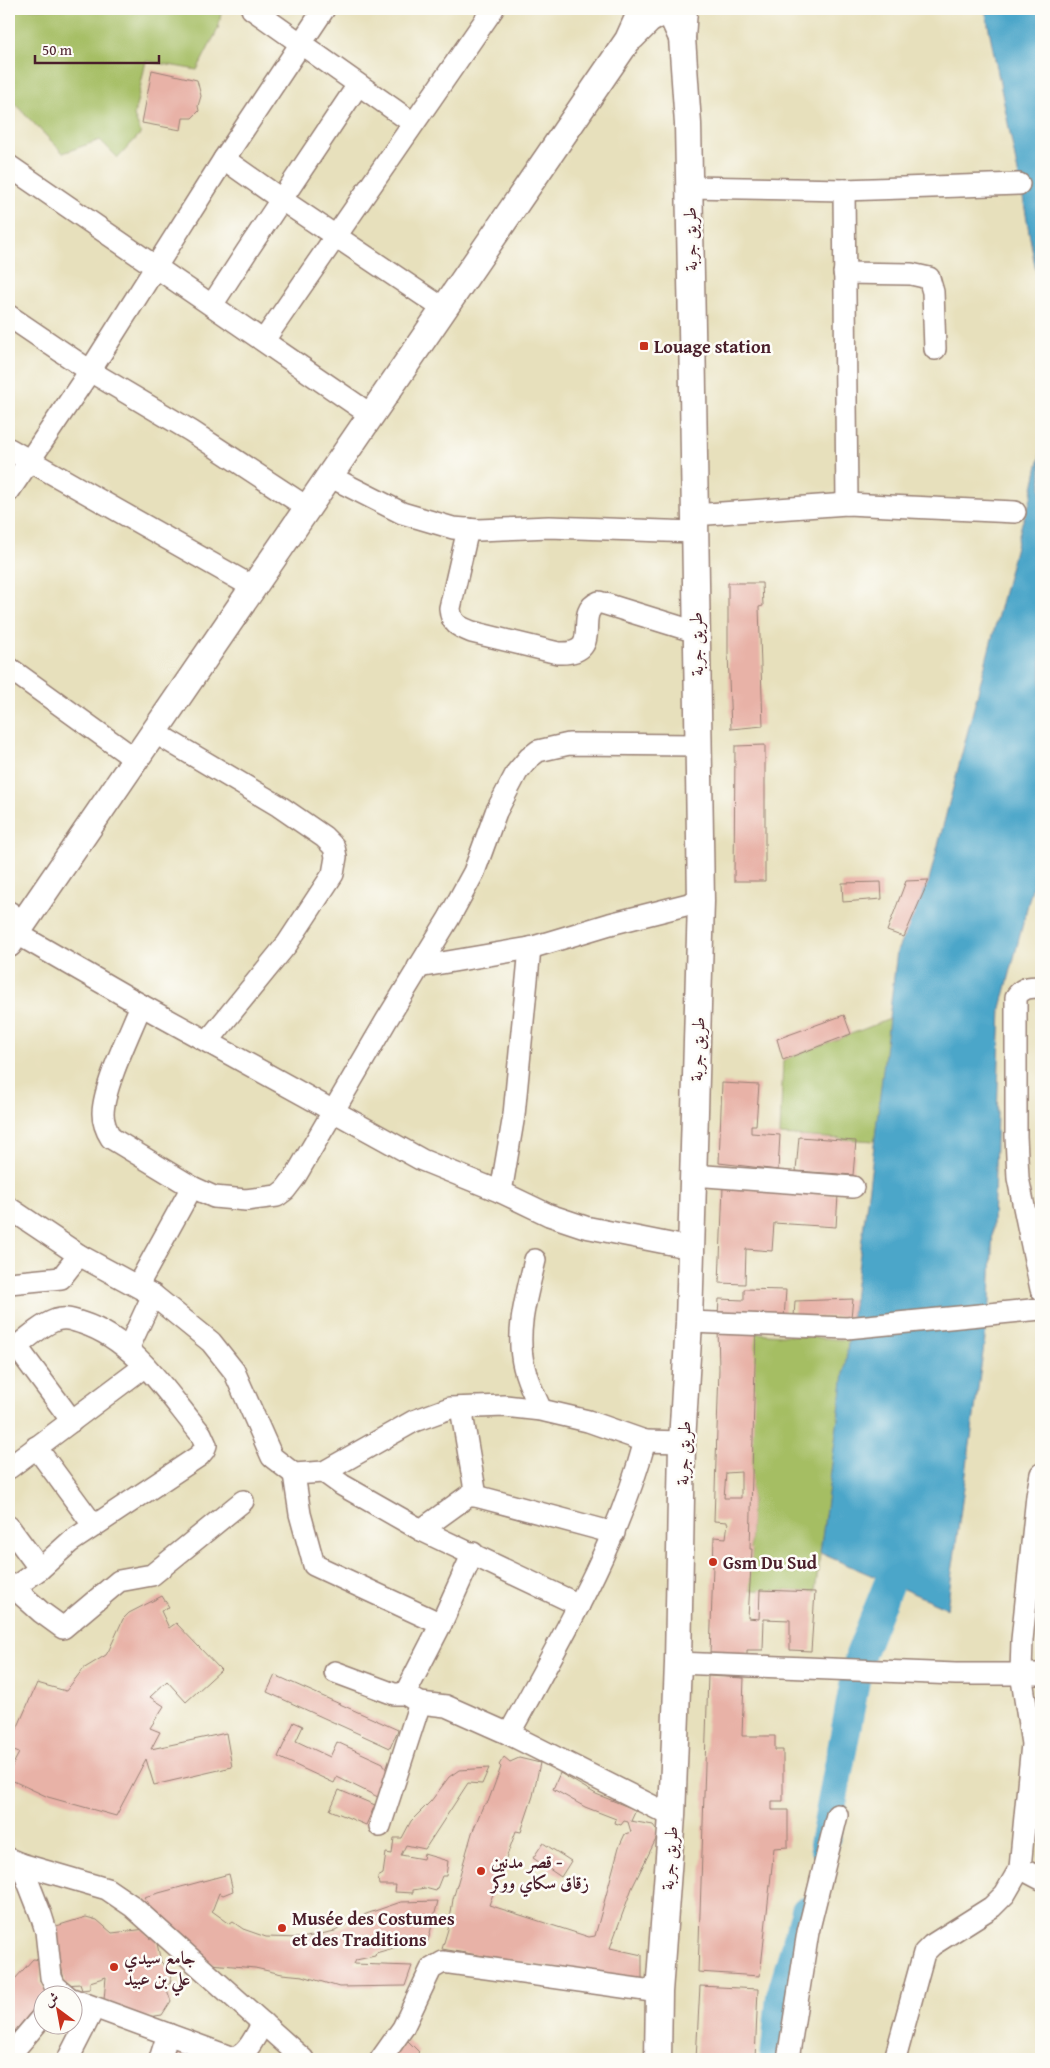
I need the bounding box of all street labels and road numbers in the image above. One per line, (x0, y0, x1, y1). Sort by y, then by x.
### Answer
street label: طريق جربة (676, 207, 704, 271)
street label: طريق جربة (682, 612, 710, 676)
street label: طريق جربة (682, 1016, 712, 1082)
street label: طريق جربة (668, 1420, 698, 1486)
street label: طريق جربة (653, 1825, 685, 1891)

